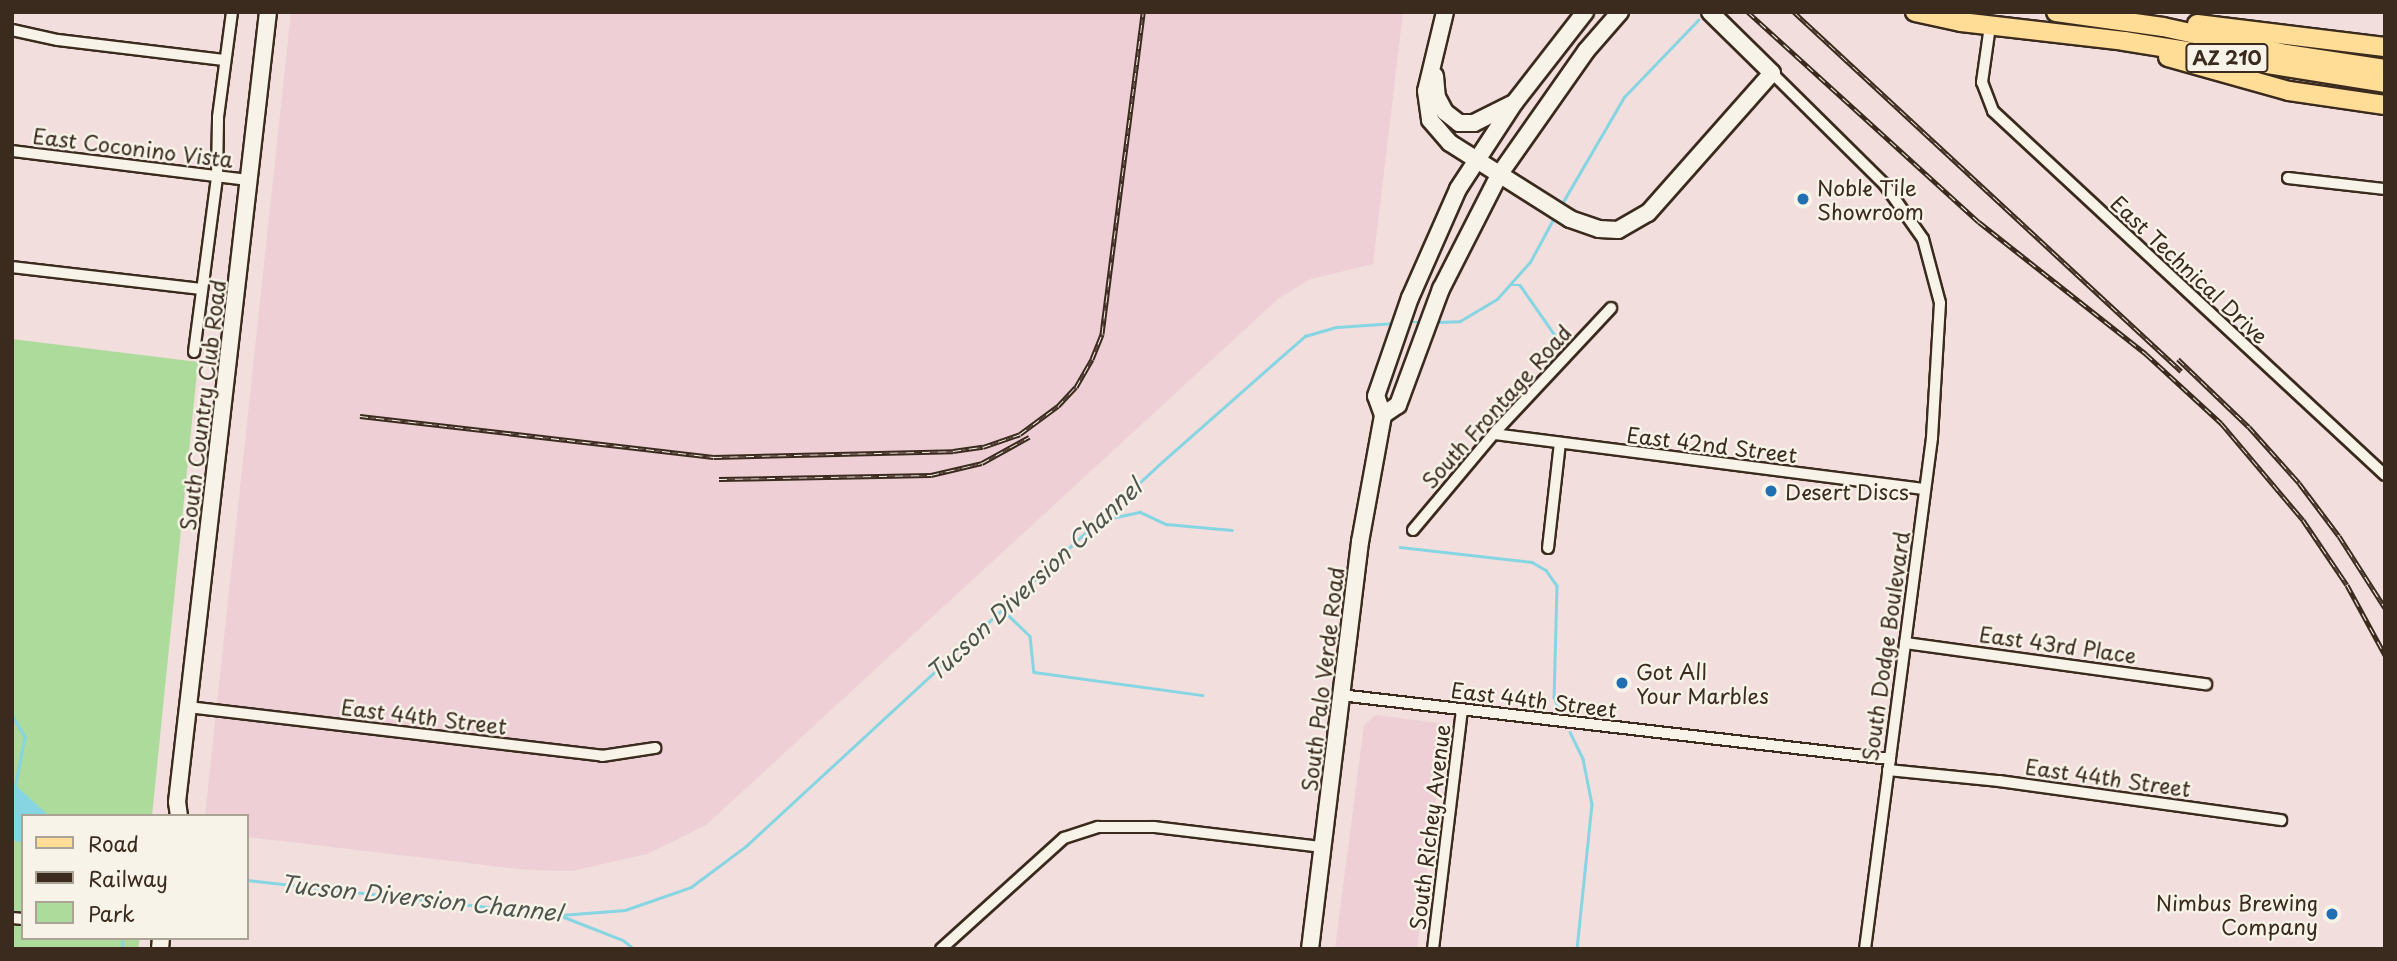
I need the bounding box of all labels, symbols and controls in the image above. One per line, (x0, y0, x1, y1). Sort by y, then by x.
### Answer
road number: AZ 210 (2183, 43, 2271, 74)
street label: East Coconino Vista (32, 122, 234, 172)
place label: Noble Tile Showroom (1817, 174, 1924, 224)
street label: East Technical Drive (2107, 190, 2273, 348)
marker: Noble Tile Showroom (1795, 191, 1811, 207)
street label: South Country Club Road (174, 276, 230, 534)
street label: South Frontage Road (1416, 319, 1576, 493)
street label: East 42nd Street (1625, 421, 1799, 467)
water label: Tucson Diversion Channel (920, 473, 1148, 687)
place label: Desert Discs (1785, 478, 1911, 504)
marker: Desert Discs (1763, 483, 1779, 499)
street label: South Dodge Boulevard (1856, 527, 1914, 765)
street label: South Palo Verde Road (1296, 564, 1348, 794)
street label: East 43rd Place (1977, 620, 2139, 668)
place label: Got All Your Marbles (1636, 658, 1768, 708)
marker: Got All Your Marbles (1614, 675, 1630, 691)
street label: East 44th Street (1449, 676, 1619, 722)
street label: East 44th Street (339, 693, 509, 739)
street label: South Richey Avenue (1404, 722, 1454, 932)
street label: East 44th Street (2023, 753, 2193, 801)
legend (21, 814, 248, 940)
text: Road (88, 827, 139, 859)
text: Railway (88, 862, 168, 894)
water label: Tucson Diversion Channel (278, 869, 564, 927)
place label: Nimbus Brewing Company (2158, 889, 2318, 939)
text: Park (88, 897, 135, 929)
marker: Nimbus Brewing Company (2324, 906, 2340, 922)

